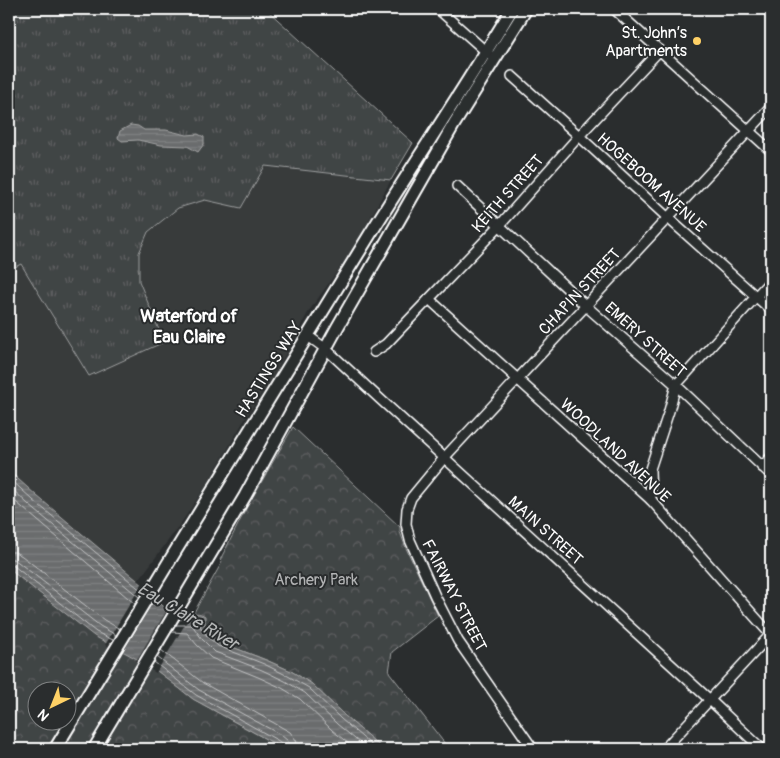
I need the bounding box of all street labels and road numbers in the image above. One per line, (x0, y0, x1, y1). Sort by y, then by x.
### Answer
street label: HOGEBOOM AVENUE (593, 129, 710, 237)
street label: KEITH STREET (468, 150, 548, 237)
street label: CHAPIN STREET (535, 244, 625, 339)
street label: EMERY STREET (600, 298, 690, 382)
street label: HASTINGS WAY (231, 318, 306, 421)
street label: WOODLAND AVENUE (556, 394, 675, 507)
street label: MAIN STREET (504, 492, 587, 570)
street label: FAIRWAY STREET (417, 536, 491, 655)

